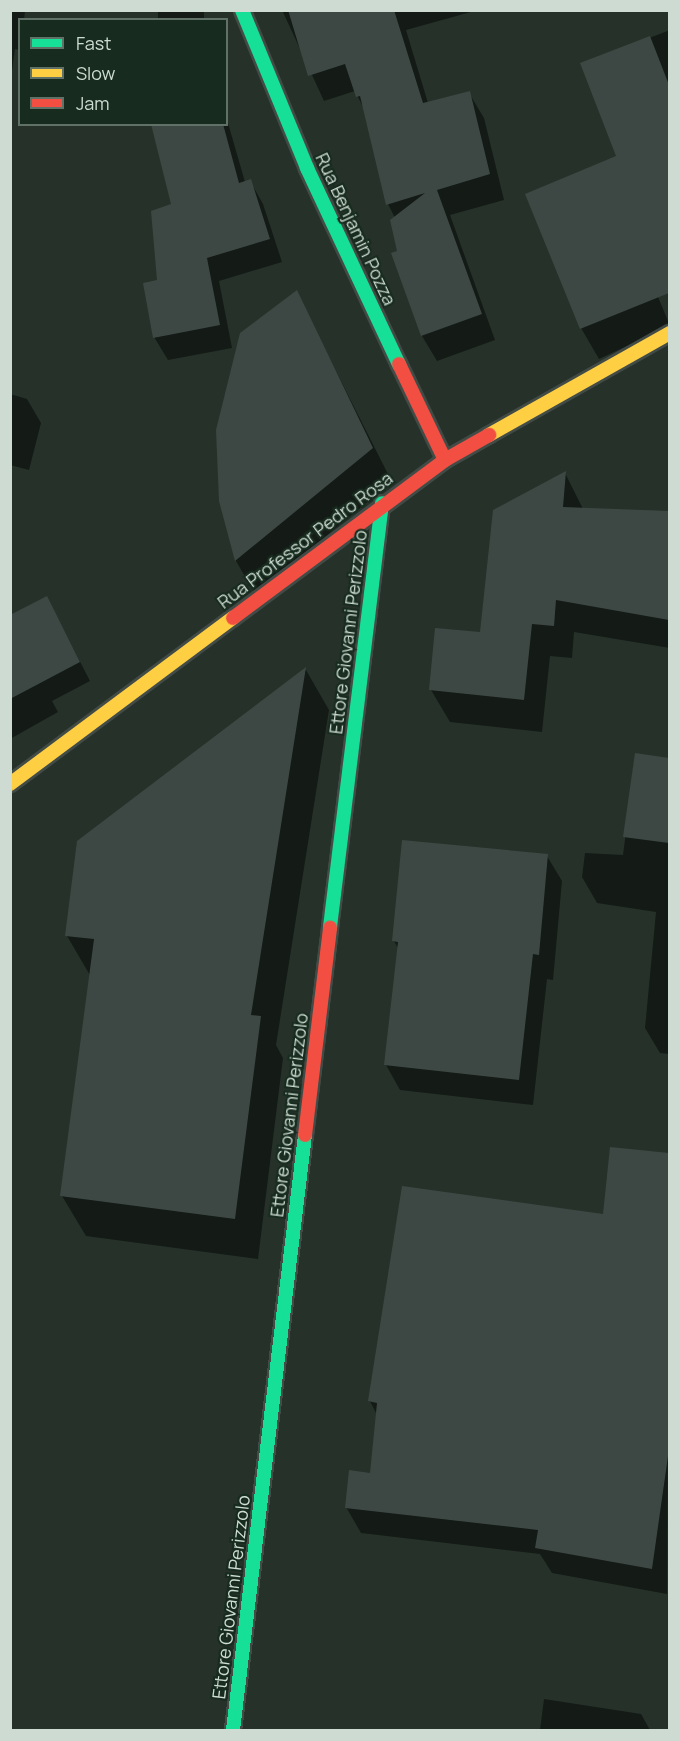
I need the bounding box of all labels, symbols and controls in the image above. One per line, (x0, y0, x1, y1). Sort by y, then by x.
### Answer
legend (18, 18, 228, 126)
text: Fast (76, 31, 111, 55)
text: Slow (76, 61, 115, 85)
text: Jam (76, 91, 110, 115)
street label: Rua Benjamin Pozza (311, 149, 401, 309)
street label: Rua Professor Pedro Rosa (213, 467, 397, 613)
street label: Ettore Giovanni Perizzolo (325, 529, 371, 735)
street label: Ettore Giovanni Perizzolo (266, 1012, 312, 1218)
street label: Ettore Giovanni Perizzolo (208, 1494, 254, 1700)

